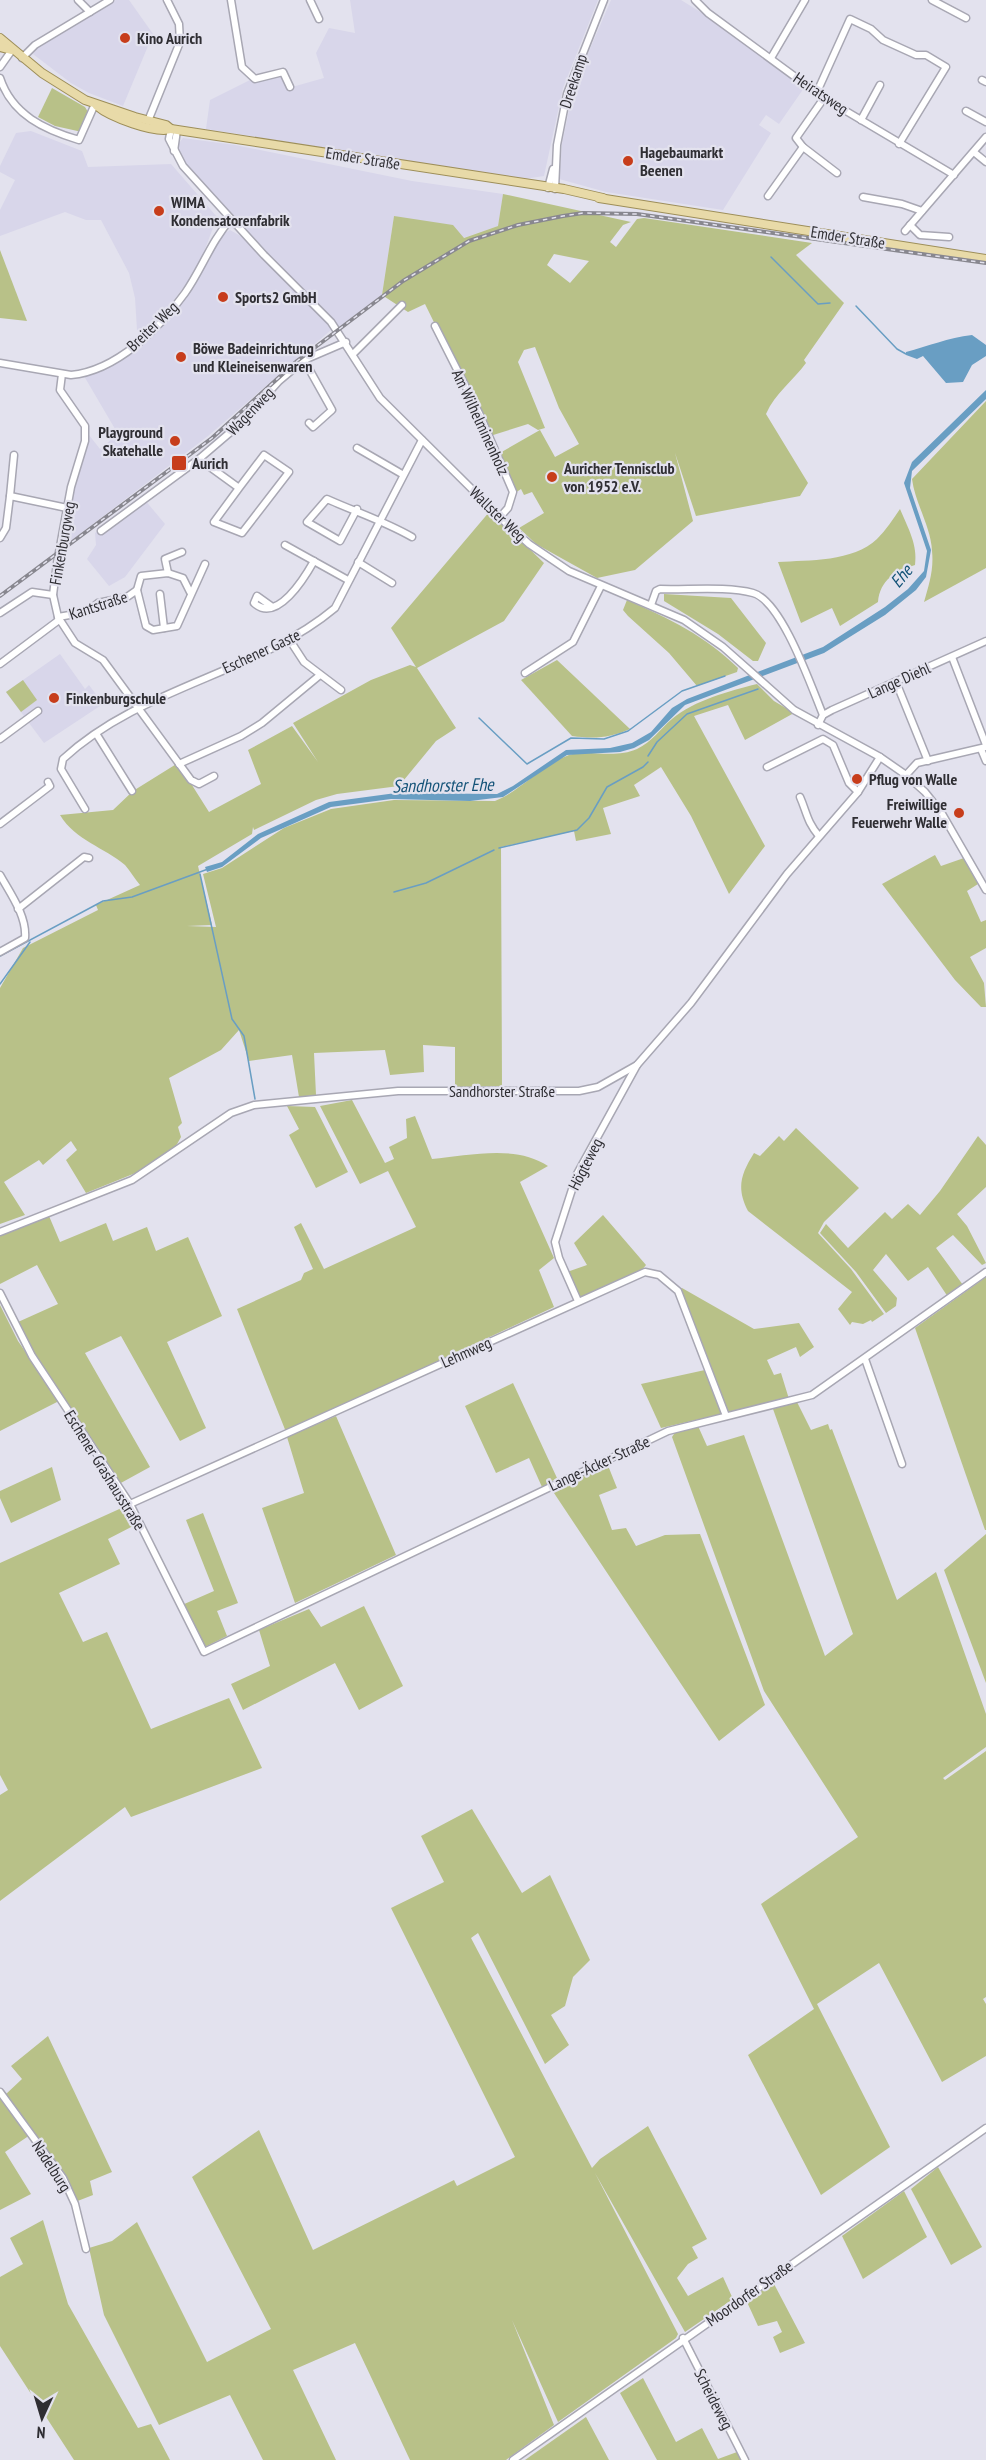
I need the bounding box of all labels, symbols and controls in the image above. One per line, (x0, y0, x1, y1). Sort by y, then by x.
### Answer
place label: Kino Aurich (137, 28, 202, 48)
marker: Kino Aurich (118, 31, 132, 45)
street label: Dreekamp (555, 51, 591, 111)
street label: Heiratsweg (790, 67, 852, 119)
street label: Emder Straße (324, 142, 402, 174)
place label: Hagebaumarkt Beenen (640, 142, 723, 180)
marker: Hagebaumarkt Beenen (621, 154, 635, 168)
place label: WIMA Kondensatorenfabrik (170, 192, 290, 230)
marker: WIMA Kondensatorenfabrik (152, 204, 166, 218)
street label: Emder Straße (809, 221, 887, 253)
place label: Sports2 GmbH (235, 287, 317, 307)
marker: Sports2 GmbH (216, 290, 230, 304)
street label: Breiter Weg (122, 297, 182, 355)
place label: Böwe Badeinrichtung und Kleineisenwaren (193, 338, 314, 376)
marker: Böwe Badeinrichtung und Kleineisenwaren (174, 350, 188, 364)
street label: Am Wilhelminenholz (448, 366, 514, 478)
street label: Wagenweg (222, 383, 278, 439)
place label: Playground Skatehalle (98, 422, 163, 460)
marker: Playground Skatehalle (168, 434, 182, 448)
place label: Aurich (191, 453, 228, 473)
marker: Aurich (170, 454, 188, 472)
place label: Auricher Tennisclub von 1952 e.V. (563, 458, 675, 496)
marker: Auricher Tennisclub von 1952 e.V. (545, 470, 559, 484)
street label: Wallster Weg (465, 482, 531, 546)
street label: Finkenburgweg (45, 500, 79, 586)
water label: Ehe (885, 559, 918, 592)
street label: Kantstraße (66, 586, 130, 624)
street label: Eschener Gaste (219, 624, 303, 678)
street label: Lange Diehl (865, 657, 933, 703)
place label: Finkenburgschule (66, 688, 166, 708)
marker: Finkenburgschule (47, 691, 61, 705)
place label: Pflug von Walle (869, 769, 957, 789)
marker: Pflug von Walle (850, 772, 864, 786)
water label: Sandhorster Ehe (392, 773, 495, 797)
place label: Freiwillige Feuerwehr Walle (852, 794, 947, 832)
marker: Freiwillige Feuerwehr Walle (952, 806, 966, 820)
street label: Sandhorster Straße (449, 1081, 555, 1101)
street label: Högteweg (563, 1135, 607, 1193)
street label: Lehmweg (438, 1332, 494, 1372)
street label: Eschener Grashausstraße (60, 1406, 150, 1534)
street label: Lange-Äcker-Straße (545, 1431, 653, 1495)
street label: Nadelburg (28, 2136, 76, 2196)
street label: Moordorfer Straße (702, 2256, 796, 2330)
street label: Scheideweg (690, 2365, 738, 2433)
north arrow (12, 2388, 72, 2448)
text: N (36, 2423, 46, 2443)

